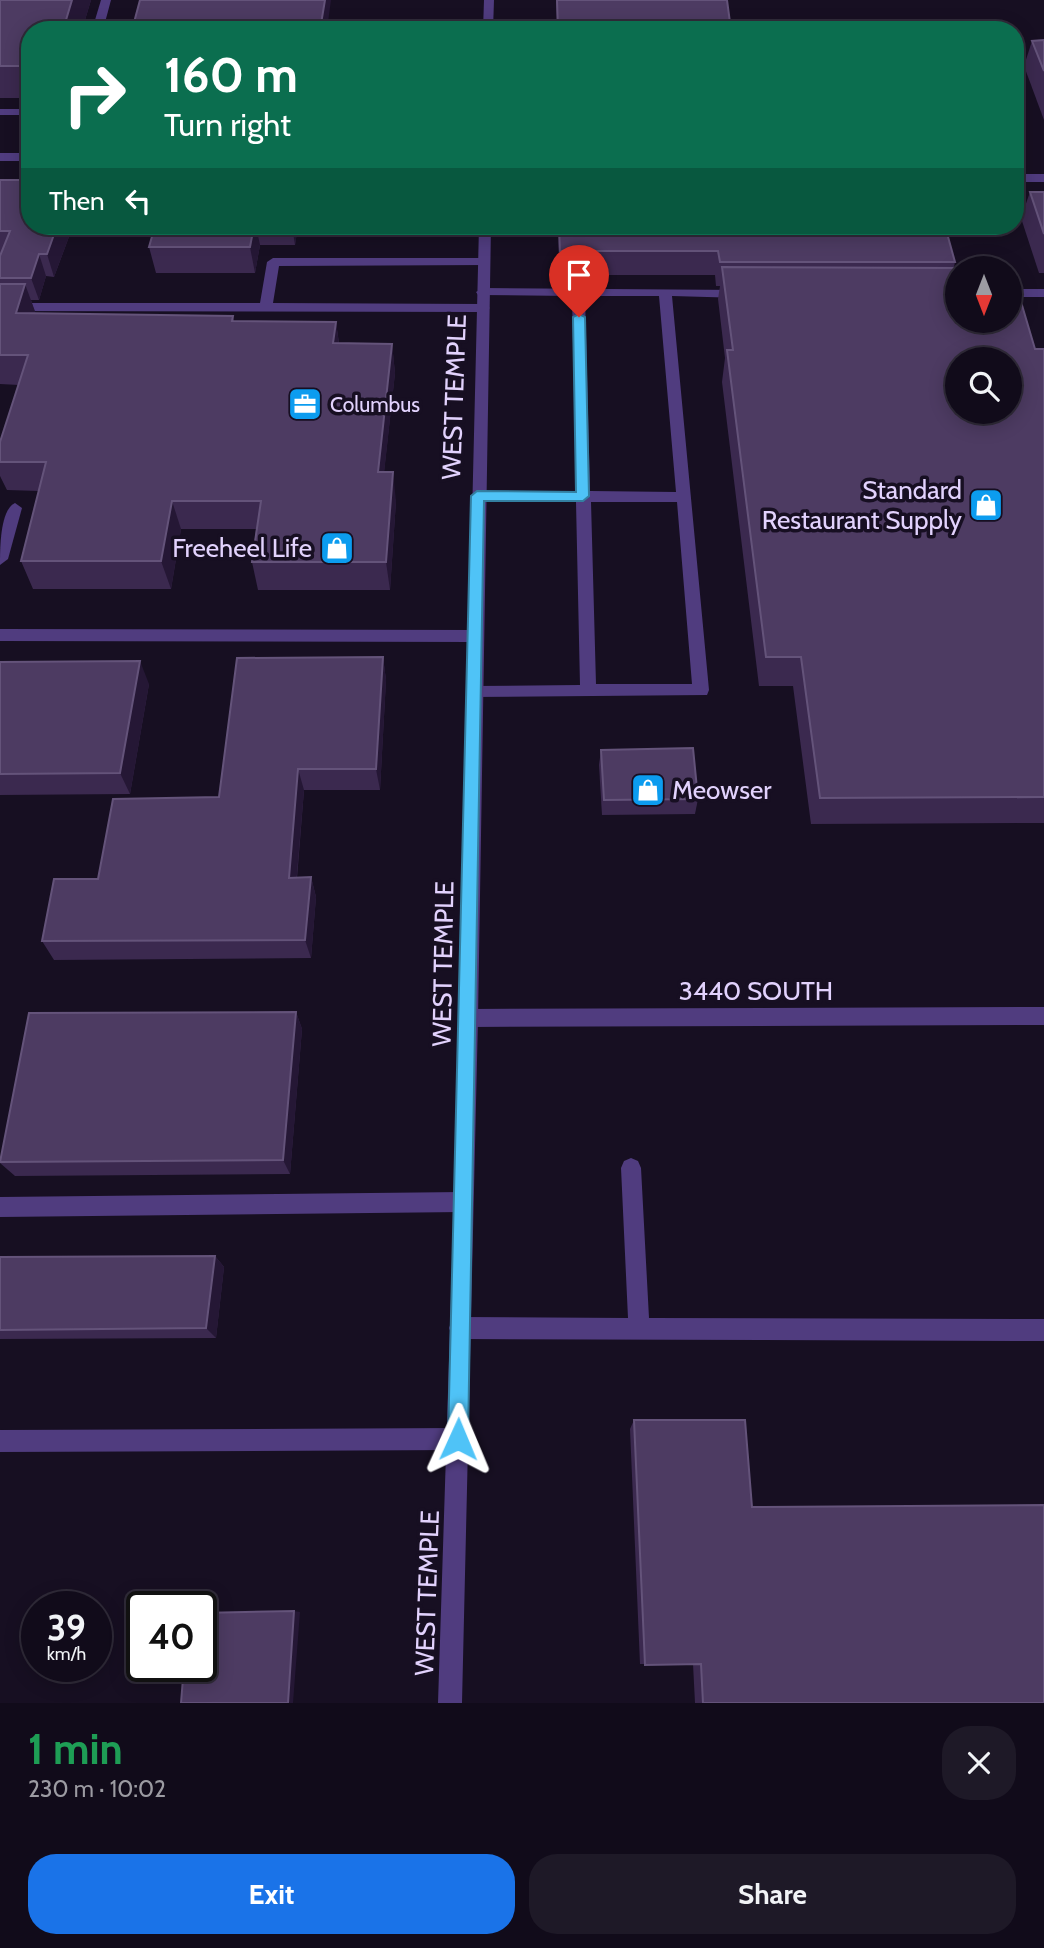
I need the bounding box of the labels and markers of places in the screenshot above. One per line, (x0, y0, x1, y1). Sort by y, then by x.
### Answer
pin (549, 245, 609, 317)
office icon: Columbus (286, 385, 324, 423)
place label: Columbus (330, 392, 420, 417)
place label: Standard Restaurant Supply (762, 474, 962, 536)
shop icon: Standard Restaurant Supply (967, 486, 1005, 524)
shop icon: Freeheel Life (318, 529, 356, 567)
place label: Freeheel Life (172, 532, 312, 564)
shop icon: Meowser (629, 771, 667, 809)
place label: Meowser (672, 774, 772, 806)

